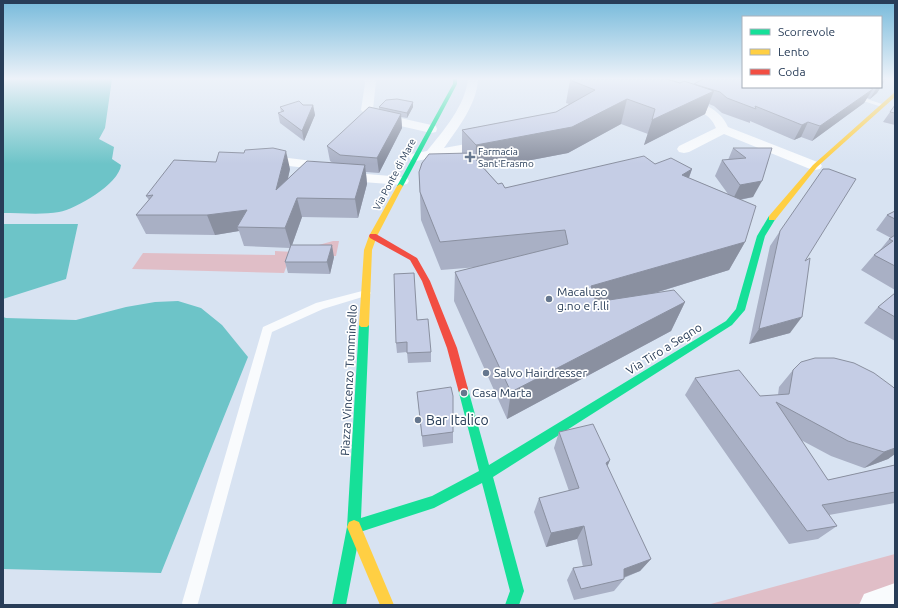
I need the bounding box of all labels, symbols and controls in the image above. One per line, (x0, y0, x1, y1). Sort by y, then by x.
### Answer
legend (742, 16, 882, 88)
text: Scorrevole (778, 25, 835, 38)
text: Lento (778, 45, 809, 58)
text: Coda (778, 65, 806, 78)
street label: Via Ponte di Mare (371, 137, 418, 212)
place label: Farmacia Sant'Erasmo (478, 146, 534, 169)
marker: Farmacia Sant'Erasmo (465, 152, 475, 162)
place label: Macaluso g.no e f.lli (557, 285, 609, 312)
marker: Macaluso g.no e f.lli (544, 294, 554, 304)
street label: Piazza Vincenzo Tumminello (338, 304, 359, 456)
street label: Via Tiro a Segno (624, 320, 704, 377)
place label: Salvo Hairdresser (494, 366, 587, 379)
marker: Salvo Hairdresser (481, 368, 491, 378)
place label: Casa Marta (472, 386, 532, 399)
marker: Casa Marta (459, 388, 469, 398)
place label: Bar Italico (426, 412, 489, 428)
marker: Bar Italico (413, 415, 423, 425)

